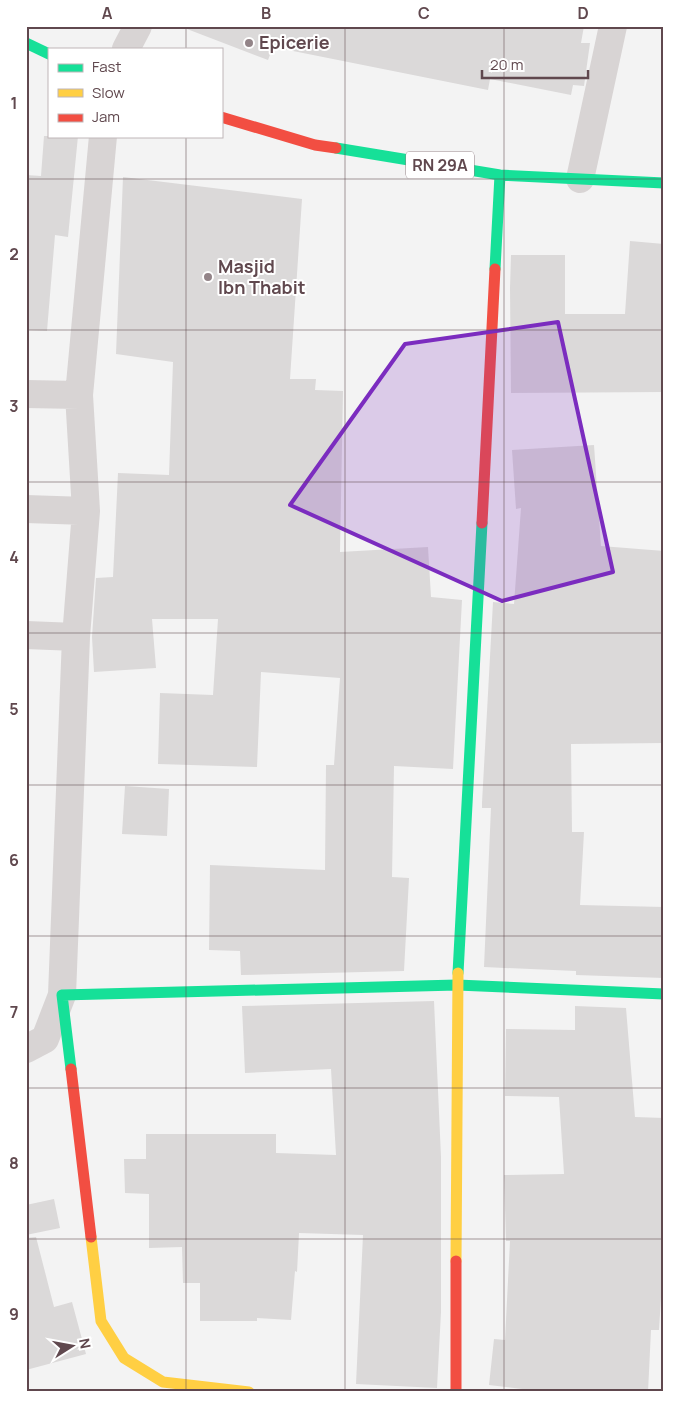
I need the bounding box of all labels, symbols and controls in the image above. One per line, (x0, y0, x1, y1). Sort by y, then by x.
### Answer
text: A (102, 2, 113, 24)
text: B (261, 2, 271, 24)
text: C (418, 2, 430, 24)
text: D (577, 2, 589, 24)
place label: Epicerie (259, 30, 330, 54)
marker: Epicerie (243, 37, 255, 49)
legend (48, 48, 222, 138)
scale bar (482, 48, 589, 80)
text: 20 m (490, 54, 523, 75)
text: Fast (92, 56, 121, 77)
text: Slow (92, 82, 125, 103)
text: 1 (10, 92, 18, 114)
text: Jam (92, 106, 120, 127)
road number: RN 29A (406, 152, 474, 178)
text: 2 (9, 243, 19, 265)
place label: Masjid Ibn Thabit (218, 254, 305, 299)
marker: Masjid Ibn Thabit (202, 271, 214, 283)
text: 3 (9, 395, 19, 417)
text: 4 (9, 546, 19, 568)
text: 5 (9, 698, 19, 720)
text: 6 (9, 849, 19, 871)
text: 7 (10, 1001, 18, 1023)
text: 8 (9, 1152, 19, 1174)
text: 9 (9, 1303, 19, 1325)
north arrow (48, 1320, 98, 1370)
text: N (75, 1337, 96, 1350)

